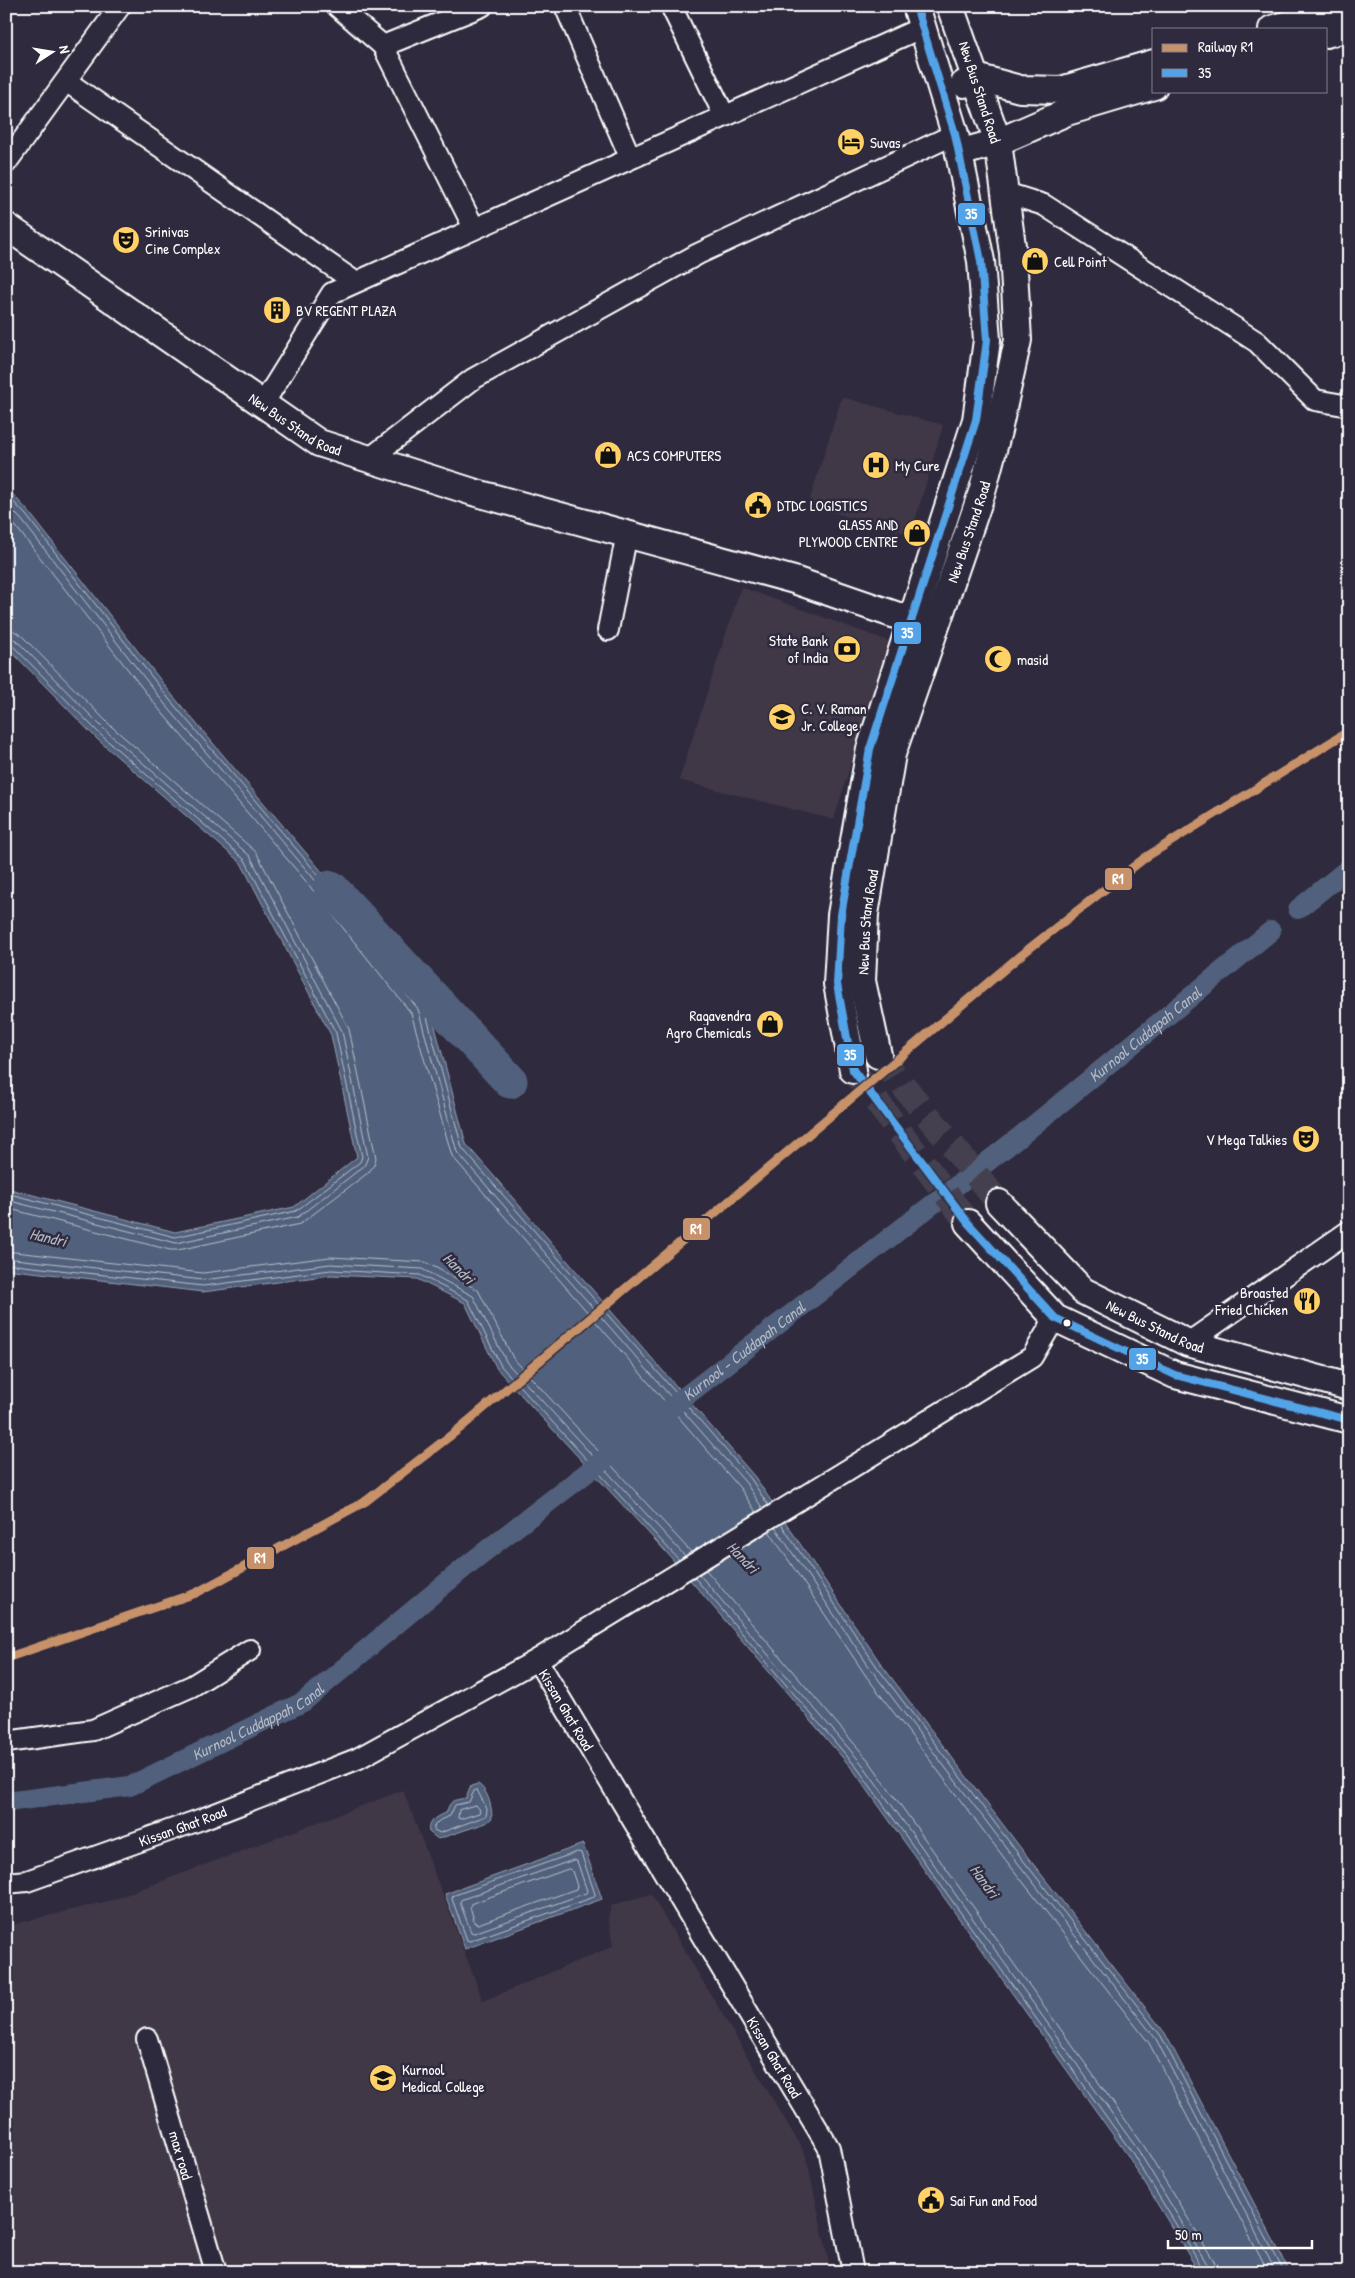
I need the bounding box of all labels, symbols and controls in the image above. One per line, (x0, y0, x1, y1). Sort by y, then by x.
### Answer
north arrow (28, 28, 78, 78)
legend (1152, 28, 1328, 92)
text: Railway R1 (1198, 36, 1253, 57)
street label: New Bus Stand Road (954, 38, 1006, 146)
text: N (55, 44, 75, 55)
text: 35 (1198, 62, 1212, 83)
hotel icon: Suvas (836, 127, 866, 157)
place label: Suvas (870, 132, 901, 153)
line badge: 35 (957, 202, 986, 226)
text: 35 (965, 204, 977, 223)
place label: Srinivas Cine Complex (145, 221, 221, 259)
theatre icon: Srinivas Cine Complex (111, 225, 141, 255)
shop icon: Cell Point (1020, 246, 1050, 276)
place label: Cell Point (1054, 251, 1108, 272)
building icon: BV REGENT PLAZA (262, 295, 292, 325)
place label: BV REGENT PLAZA (296, 300, 397, 321)
street label: New Bus Stand Road (245, 387, 344, 460)
shop icon: ACS COMPUTERS (593, 440, 623, 470)
place label: ACS COMPUTERS (627, 445, 721, 466)
hospital icon: My Cure (861, 450, 891, 480)
place label: My Cure (895, 455, 940, 476)
street label: New Bus Stand Road (941, 479, 995, 585)
public building icon: DTDC LOGISTICS (743, 490, 773, 520)
place label: DTDC LOGISTICS (777, 495, 867, 516)
place label: GLASS AND PLYWOOD CENTRE (799, 514, 899, 552)
shop icon: GLASS AND PLYWOOD CENTRE (902, 518, 932, 548)
line badge: 35 (893, 621, 922, 645)
text: 35 (901, 623, 913, 642)
place label: State Bank of India (769, 630, 828, 668)
bank icon: State Bank of India (832, 634, 862, 664)
mosque icon: masid (983, 644, 1013, 674)
place label: masid (1017, 649, 1048, 670)
place label: C. V. Raman Jr. College (801, 698, 867, 736)
school or university icon: C. V. Raman Jr. College (767, 702, 797, 732)
line badge: R1 (1104, 867, 1133, 891)
street label: New Bus Stand Road (852, 868, 883, 975)
text: R1 (1112, 869, 1124, 888)
water label: Kurnool Cuddapah Canal (1084, 981, 1206, 1087)
place label: Ragavendra Agro Chemicals (666, 1005, 751, 1043)
shop icon: Ragavendra Agro Chemicals (755, 1009, 785, 1039)
line badge: 35 (836, 1043, 865, 1067)
text: 35 (844, 1045, 856, 1064)
theatre icon: V Mega Talkies (1291, 1124, 1321, 1154)
place label: V Mega Talkies (1206, 1129, 1287, 1150)
line badge: R1 (682, 1217, 711, 1241)
text: R1 (690, 1219, 702, 1238)
water label: Handri (28, 1222, 70, 1252)
water label: Handri (438, 1247, 481, 1290)
place label: Broasted Fried Chicken (1214, 1282, 1288, 1320)
restaurant icon: Broasted Fried Chicken (1292, 1286, 1322, 1316)
street label: New Bus Stand Road (1103, 1294, 1206, 1357)
water label: Kurnool - Cuddapah Canal (678, 1296, 810, 1406)
unlabelled marker (1062, 1318, 1072, 1328)
line badge: 35 (1128, 1347, 1157, 1371)
text: 35 (1136, 1349, 1148, 1368)
water label: Handri (722, 1536, 765, 1579)
line badge: R1 (246, 1546, 275, 1570)
text: R1 (254, 1548, 266, 1567)
street label: Kissan Ghat Road (534, 1665, 599, 1754)
water label: Kurnool Cuddappah Canal (188, 1678, 329, 1765)
street label: Kissan Ghat Road (136, 1800, 229, 1851)
water label: Handri (965, 1860, 1006, 1904)
street label: Kissan Ghat Road (742, 2012, 807, 2102)
place label: Kurnool Medical College (402, 2059, 485, 2097)
school or university icon: Kurnool Medical College (368, 2063, 398, 2093)
street label: max road (164, 2128, 199, 2182)
public building icon: Sai Fun and Food (916, 2185, 946, 2215)
place label: Sai Fun and Food (950, 2190, 1037, 2211)
scale bar (1168, 2218, 1311, 2250)
text: 50 m (1175, 2224, 1202, 2245)

